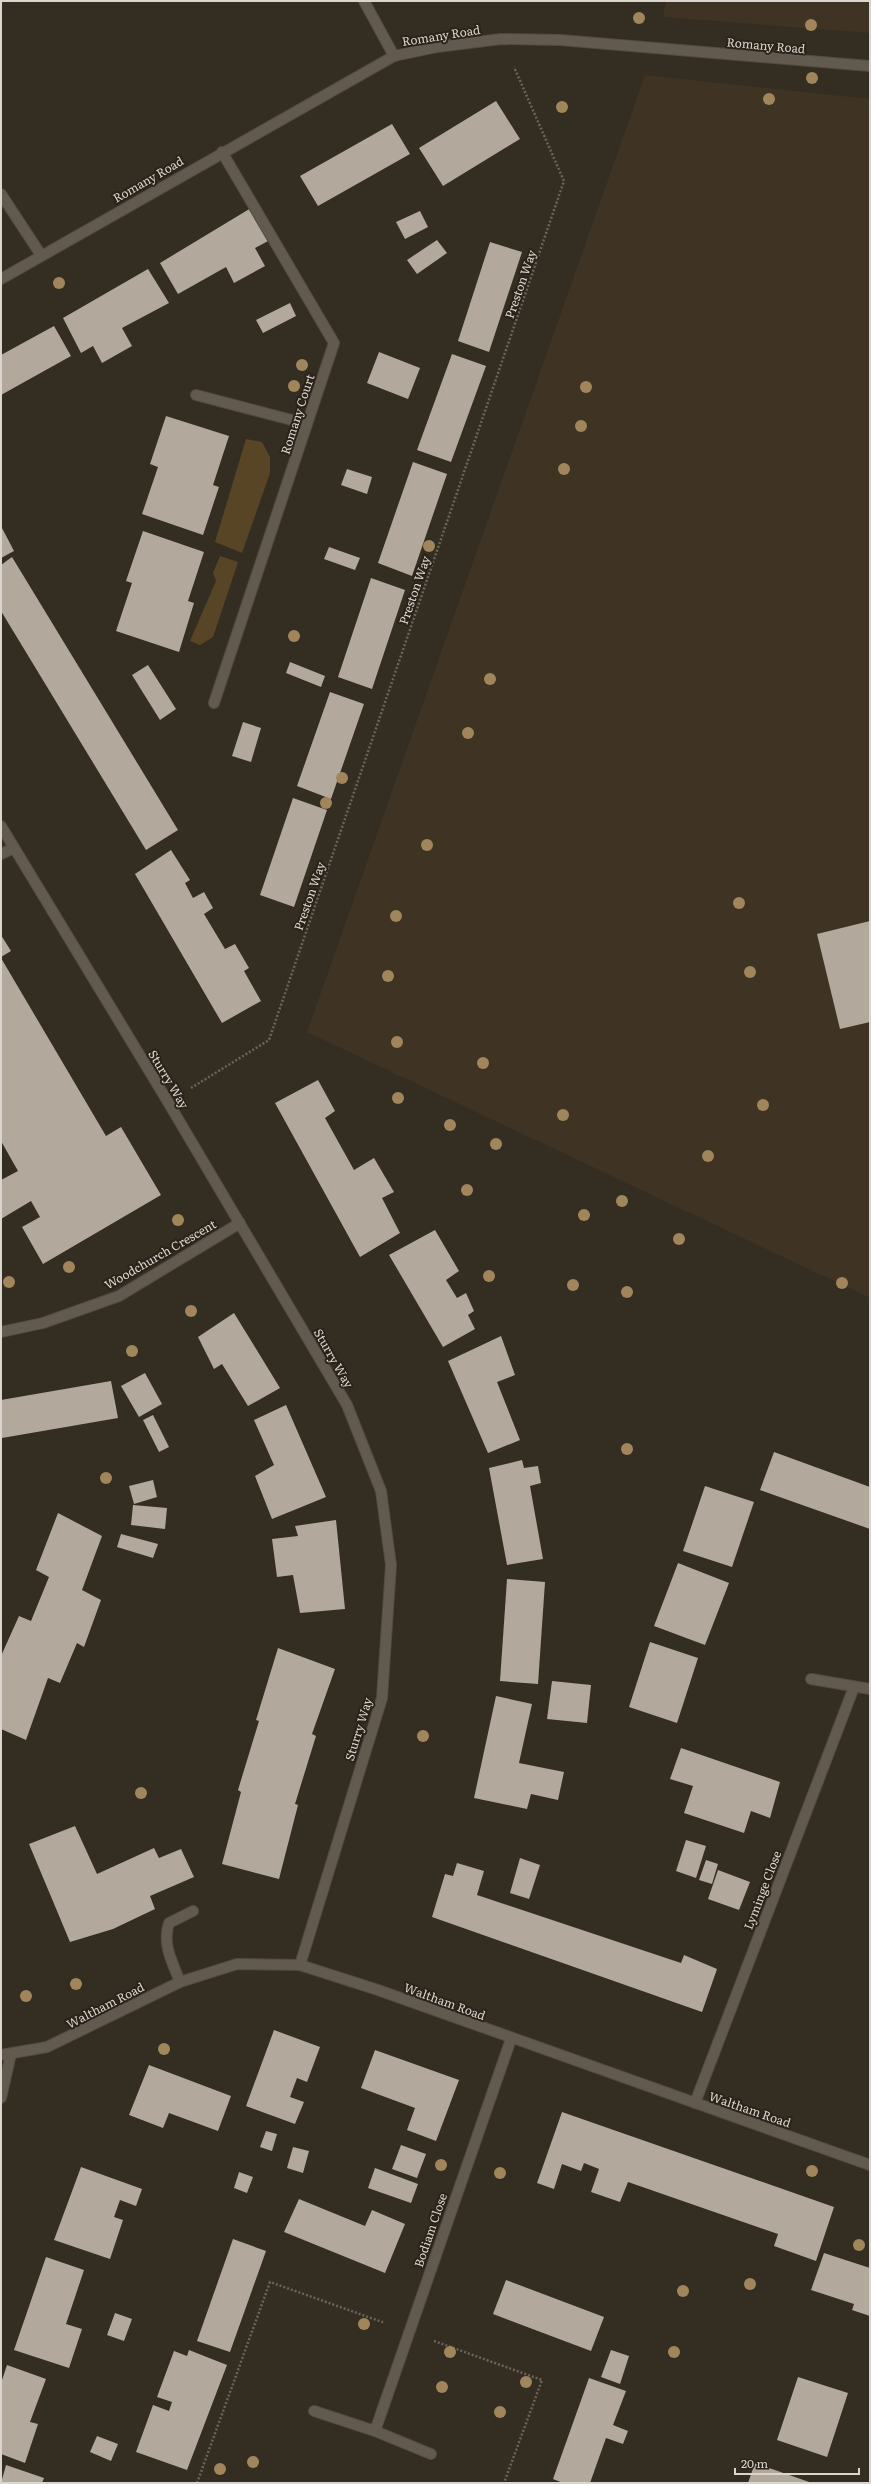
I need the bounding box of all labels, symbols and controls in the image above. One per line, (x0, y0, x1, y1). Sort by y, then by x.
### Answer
street label: Romany Road (401, 20, 482, 50)
street label: Romany Road (726, 33, 807, 57)
street label: Romany Road (109, 151, 187, 207)
street label: Preston Way (500, 247, 540, 321)
street label: Romany Court (276, 371, 318, 456)
street label: Preston Way (394, 553, 434, 627)
street label: Preston Way (289, 859, 329, 933)
street label: Sturry Way (144, 1046, 194, 1112)
street label: Woodchurch Crescent (101, 1215, 219, 1293)
street label: Sturry Way (310, 1325, 358, 1391)
street label: Sturry Way (340, 1695, 376, 1763)
street label: Lyminge Close (739, 1848, 785, 1932)
street label: Waltham Road (63, 1977, 148, 2032)
street label: Waltham Road (402, 1978, 489, 2024)
street label: Waltham Road (707, 2087, 794, 2132)
street label: Bodiam Close (409, 2190, 451, 2270)
scale bar (735, 2450, 859, 2476)
text: 20 m (741, 2454, 768, 2472)

